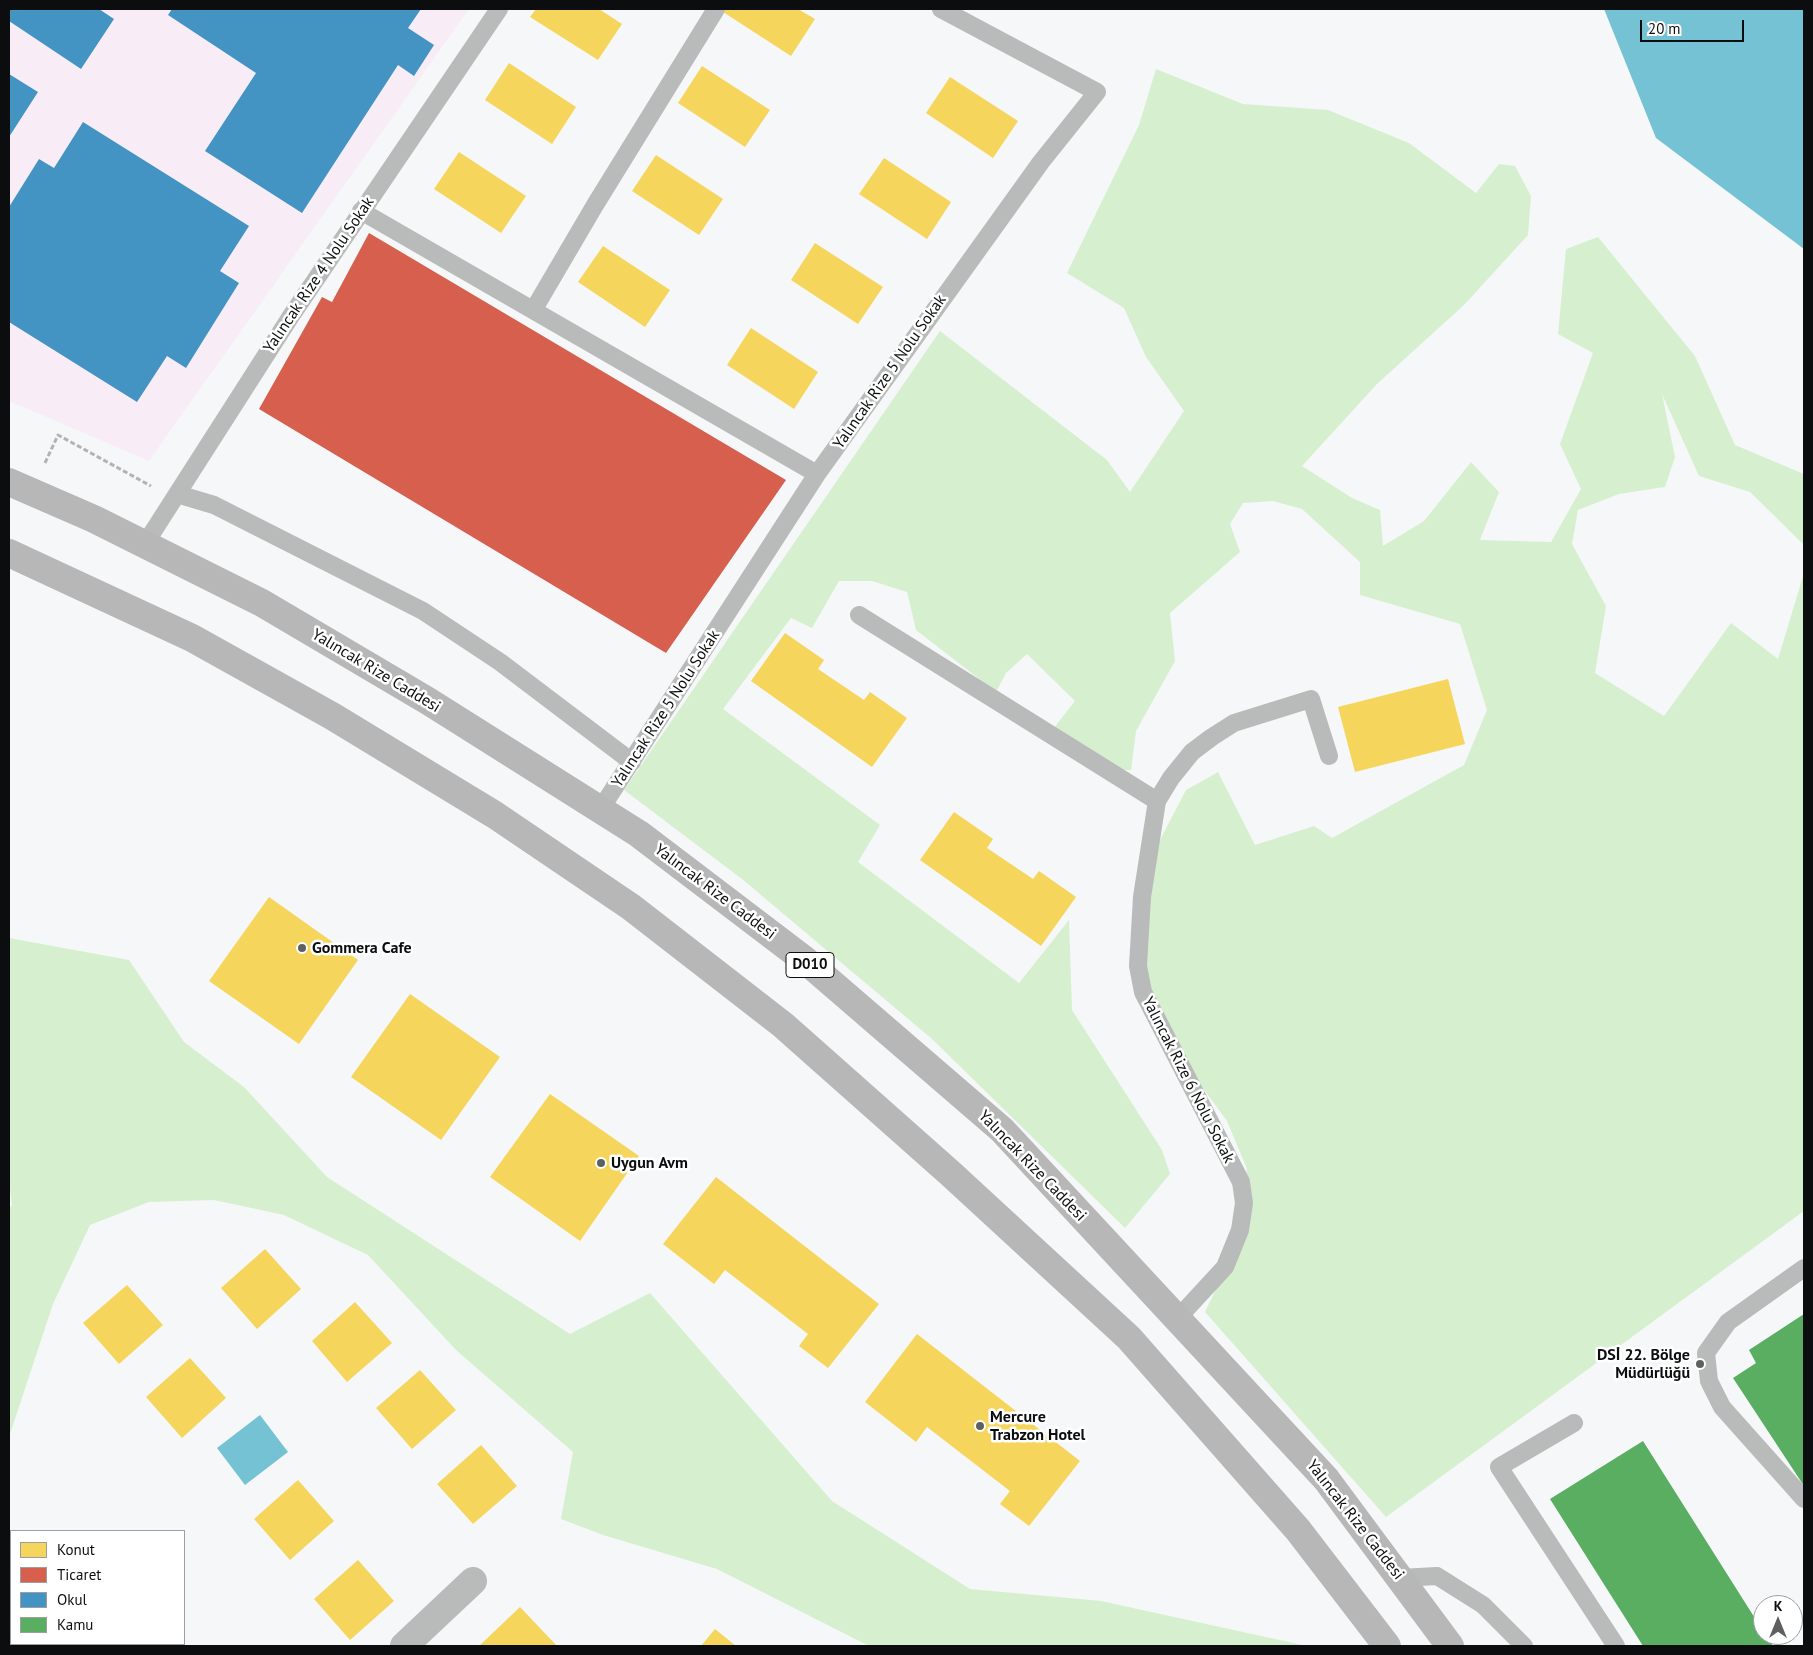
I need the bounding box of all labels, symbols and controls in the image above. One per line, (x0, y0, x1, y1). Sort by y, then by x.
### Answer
scale bar (1643, 10, 1747, 42)
text: 20 m (1648, 19, 1681, 38)
street label: Yalıncak Rize 4 Nolu Sokak (260, 193, 378, 357)
street label: Yalıncak Rize 5 Nolu Sokak (829, 291, 951, 453)
street label: Yalıncak Rize Caddesi (308, 625, 444, 717)
street label: Yalıncak Rize 5 Nolu Sokak (608, 627, 724, 791)
street label: Yalıncak Rize Caddesi (651, 840, 779, 944)
place label: Gommera Cafe (312, 938, 412, 958)
marker: Gommera Cafe (296, 942, 308, 954)
road number: D010 (786, 952, 834, 978)
street label: Yalıncak Rize 6 Nolu Sokak (1138, 994, 1238, 1166)
street label: Yalıncak Rize Caddesi (974, 1107, 1090, 1225)
place label: Uygun Avm (611, 1153, 688, 1173)
marker: Uygun Avm (595, 1157, 607, 1169)
place label: DSİ 22. Bölge Müdürlüğü (1597, 1345, 1690, 1383)
marker: DSİ 22. Bölge Müdürlüğü (1694, 1358, 1706, 1370)
place label: Mercure Trabzon Hotel (990, 1407, 1085, 1445)
marker: Mercure Trabzon Hotel (974, 1420, 986, 1432)
street label: Yalıncak Rize Caddesi (1302, 1456, 1408, 1584)
legend (10, 1530, 185, 1645)
text: Konut (57, 1540, 95, 1559)
text: Ticaret (57, 1565, 101, 1584)
text: Okul (57, 1590, 87, 1609)
north arrow (1753, 1595, 1803, 1645)
text: K (1774, 1597, 1782, 1615)
text: Kamu (57, 1615, 93, 1634)

